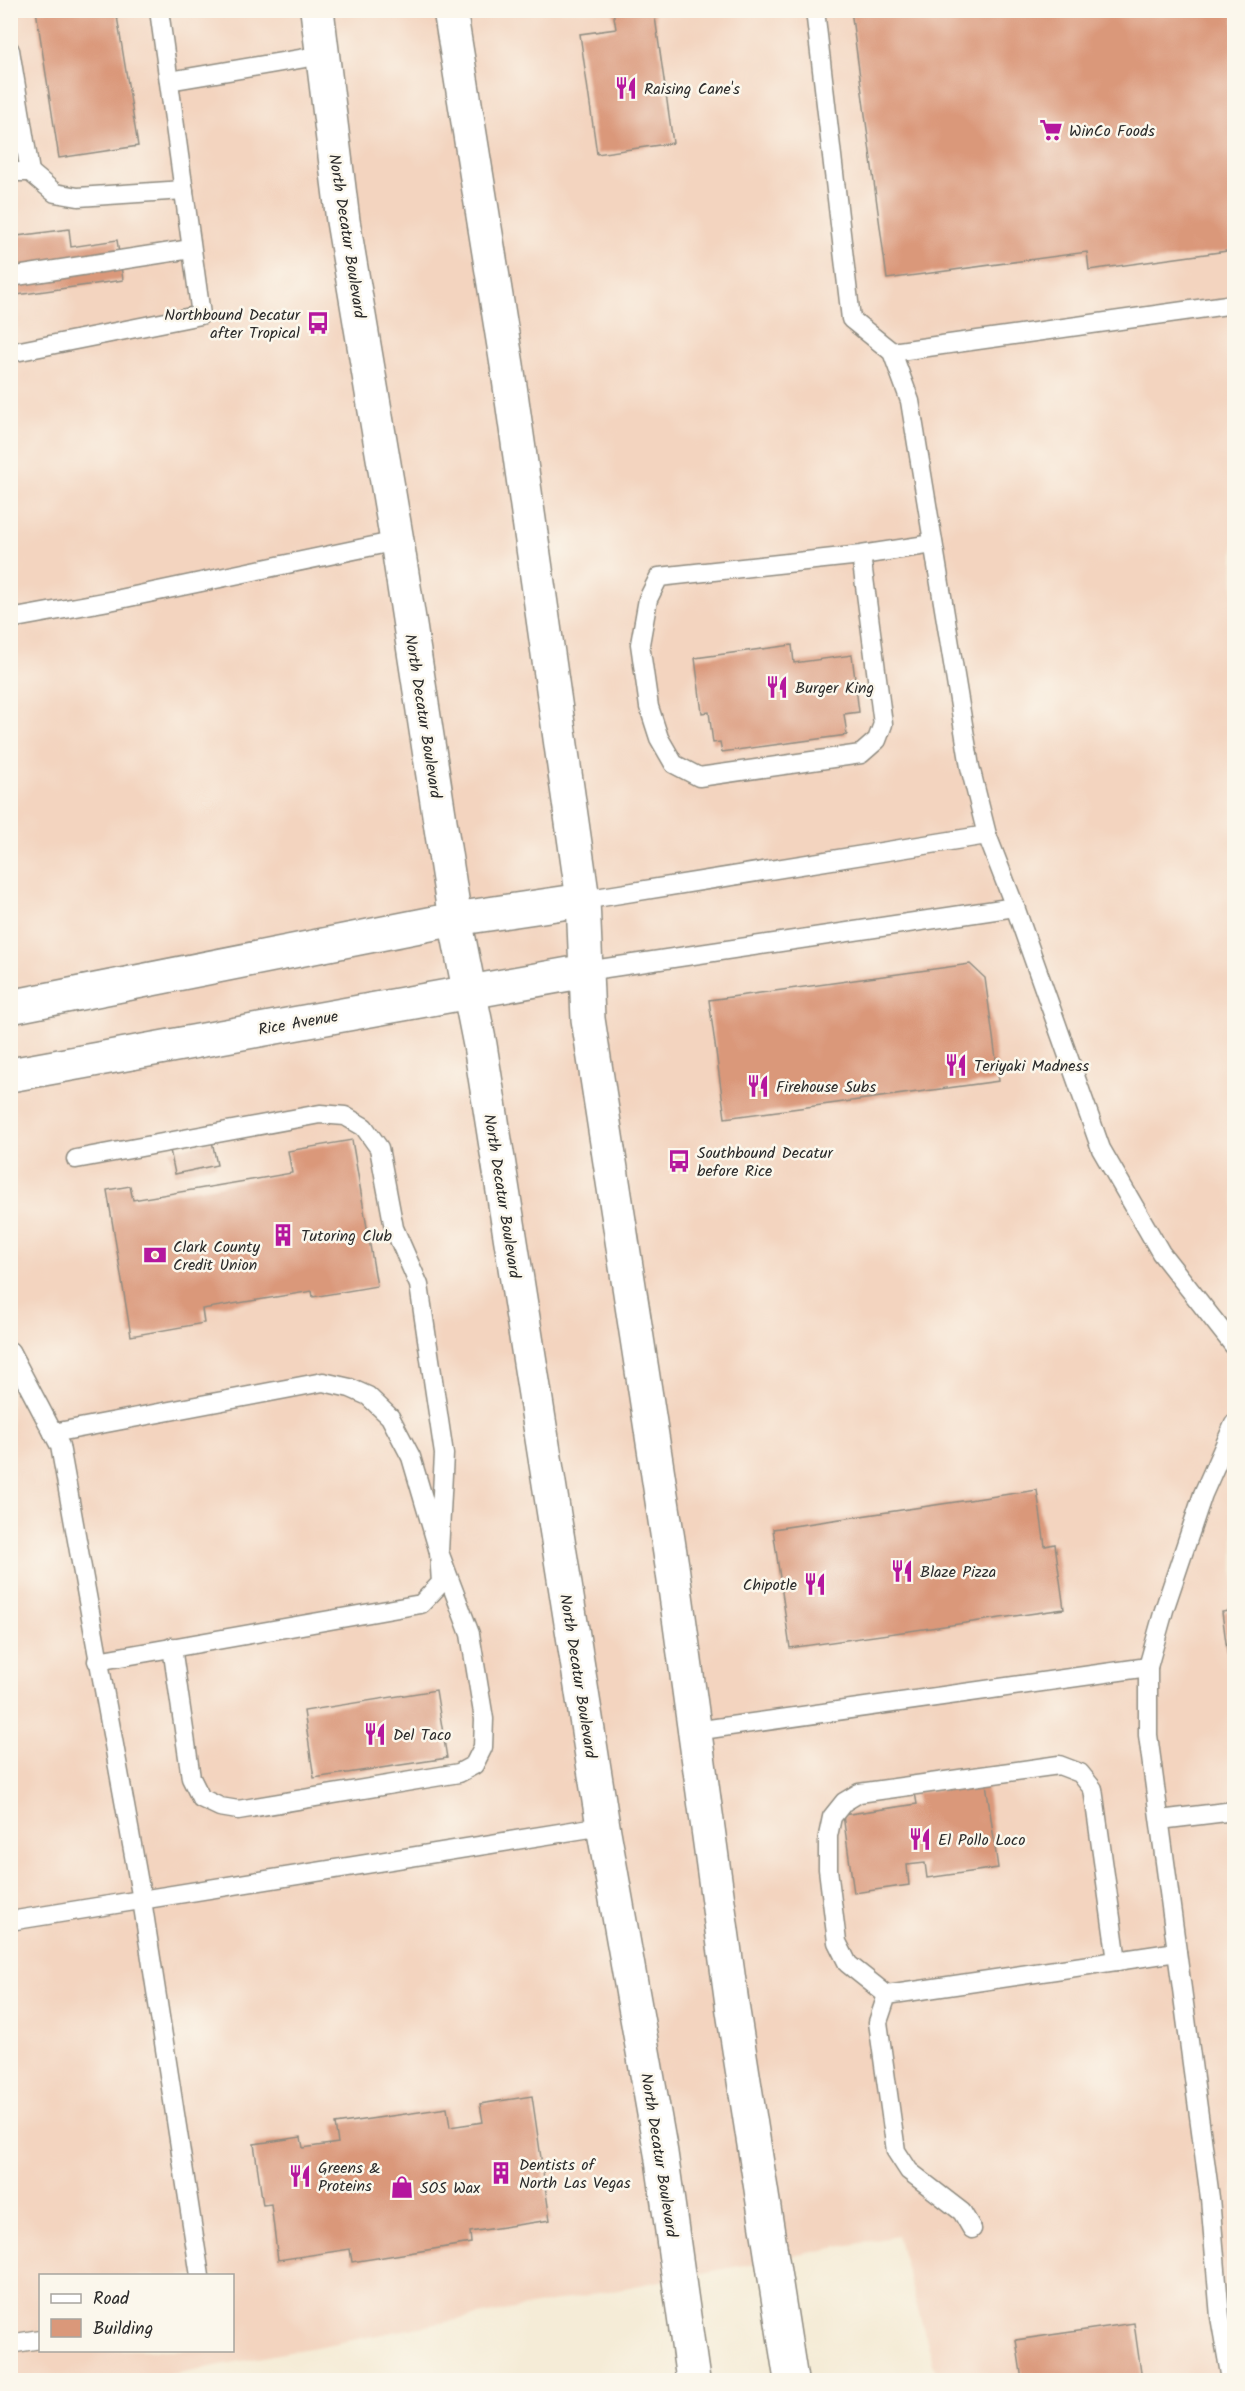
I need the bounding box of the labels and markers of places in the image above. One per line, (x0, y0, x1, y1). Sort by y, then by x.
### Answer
restaurant icon: Raising Cane's (613, 75, 639, 101)
place label: Raising Cane's (644, 77, 740, 102)
supermarket icon: WinCo Foods (1038, 117, 1064, 143)
place label: WinCo Foods (1069, 119, 1155, 144)
place label: Northbound Decatur after Tropical (164, 303, 302, 346)
bus stop icon: Northbound Decatur after Tropical (305, 310, 331, 336)
restaurant icon: Burger King (764, 674, 790, 700)
place label: Burger King (795, 676, 874, 701)
restaurant icon: Teriyaki Madness (943, 1052, 969, 1078)
place label: Teriyaki Madness (974, 1054, 1089, 1079)
restaurant icon: Firehouse Subs (745, 1073, 771, 1099)
place label: Firehouse Subs (776, 1075, 876, 1100)
place label: Southbound Decatur before Rice (697, 1141, 835, 1184)
bus stop icon: Southbound Decatur before Rice (666, 1148, 692, 1174)
building icon: Tutoring Club (270, 1222, 296, 1248)
place label: Tutoring Club (301, 1224, 393, 1249)
place label: Clark County Credit Union (173, 1235, 260, 1278)
bank icon: Clark County Credit Union (142, 1242, 168, 1268)
restaurant icon: Blaze Pizza (889, 1558, 915, 1584)
place label: Blaze Pizza (920, 1560, 996, 1585)
restaurant icon: Chipotle (802, 1571, 828, 1597)
place label: Chipotle (743, 1573, 797, 1598)
restaurant icon: Del Taco (362, 1721, 388, 1747)
place label: Del Taco (393, 1723, 451, 1748)
restaurant icon: El Pollo Loco (907, 1826, 933, 1852)
place label: El Pollo Loco (938, 1828, 1026, 1853)
place label: Dentists of North Las Vegas (519, 2153, 631, 2196)
place label: Greens & Proteins (318, 2156, 381, 2199)
building icon: Dentists of North Las Vegas (488, 2160, 514, 2186)
restaurant icon: Greens & Proteins (287, 2163, 313, 2189)
shop icon: SOS Wax (389, 2174, 415, 2200)
place label: SOS Wax (420, 2176, 481, 2201)

